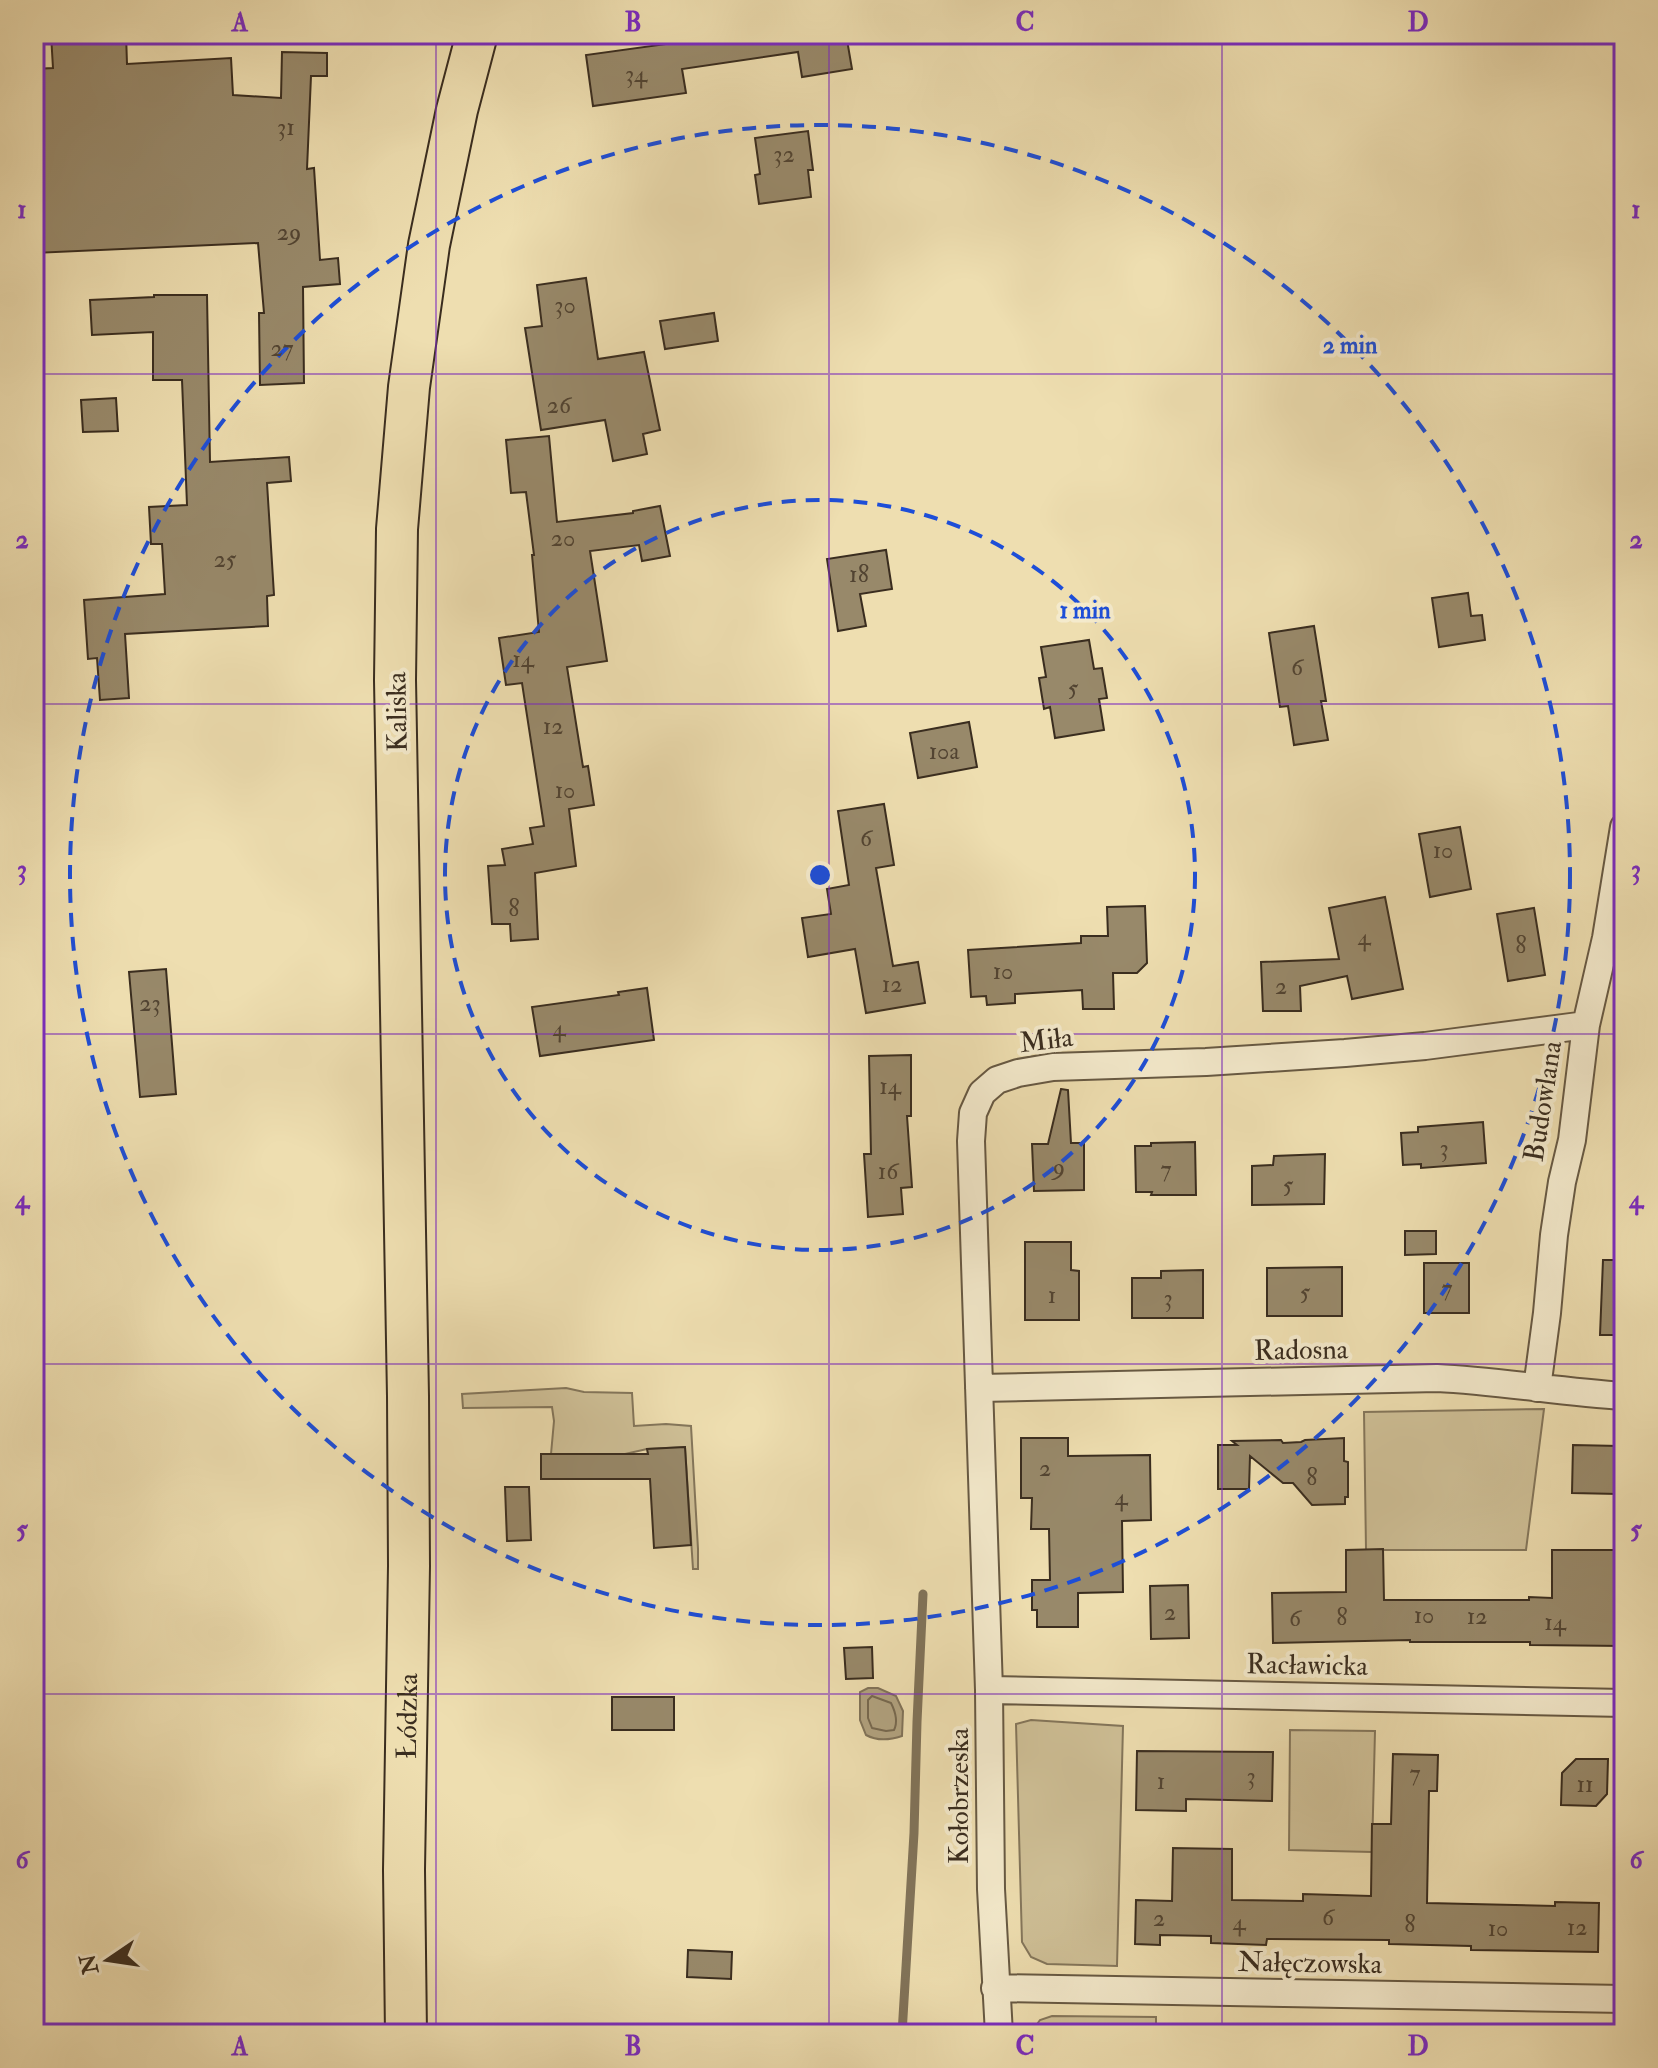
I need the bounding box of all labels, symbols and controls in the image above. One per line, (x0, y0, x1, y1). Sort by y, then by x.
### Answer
text: A (231, 7, 249, 39)
text: B (624, 7, 642, 39)
text: C (1015, 7, 1035, 39)
text: D (1407, 7, 1429, 39)
house number: 34 (625, 59, 648, 90)
house number: 31 (277, 112, 295, 143)
house number: 32 (773, 139, 795, 170)
text: 1 (17, 194, 27, 226)
text: 1 (1631, 194, 1641, 226)
house number: 29 (277, 217, 301, 248)
house number: 30 (554, 290, 576, 321)
text: 2 min (1323, 330, 1378, 361)
house number: 27 (270, 333, 294, 364)
house number: 26 (547, 390, 573, 421)
house number: 20 (551, 523, 575, 554)
text: 2 (15, 524, 29, 556)
text: 2 (1629, 524, 1643, 556)
house number: 25 (214, 544, 237, 575)
house number: 18 (849, 559, 869, 590)
text: 1 min (1060, 595, 1111, 626)
house number: 14 (512, 644, 535, 675)
house number: 6 (1291, 652, 1305, 683)
street label: Kaliska (379, 671, 416, 752)
house number: 5 (1068, 673, 1079, 704)
house number: 12 (543, 711, 563, 742)
house number: 10a (929, 736, 960, 767)
house number: 10 (555, 775, 575, 806)
house number: 6 (860, 823, 874, 854)
house number: 10 (1433, 835, 1453, 866)
text: 3 (17, 854, 27, 886)
text: 3 (1631, 854, 1641, 886)
centre of rings (806, 861, 834, 889)
house number: 8 (508, 893, 520, 924)
house number: 4 (1358, 922, 1372, 953)
house number: 8 (1515, 930, 1527, 961)
house number: 10 (993, 956, 1013, 987)
house number: 12 (882, 969, 902, 1000)
house number: 2 (1275, 971, 1287, 1002)
house number: 23 (139, 988, 161, 1019)
house number: 4 (553, 1013, 567, 1044)
street label: Miła (1018, 1020, 1075, 1061)
street label: Budowlana (1517, 1038, 1570, 1164)
house number: 14 (879, 1071, 902, 1102)
house number: 3 (1439, 1133, 1449, 1164)
house number: 9 (1051, 1152, 1065, 1183)
house number: 7 (1160, 1154, 1172, 1185)
house number: 16 (878, 1156, 900, 1187)
house number: 5 (1283, 1170, 1294, 1201)
text: 4 (14, 1184, 31, 1216)
text: 4 (1628, 1184, 1645, 1216)
house number: 7 (1441, 1273, 1453, 1304)
house number: 5 (1300, 1277, 1311, 1308)
house number: 1 (1048, 1280, 1056, 1311)
house number: 3 (1163, 1283, 1173, 1314)
street label: Radosna (1254, 1332, 1349, 1369)
house number: 2 (1039, 1453, 1051, 1484)
house number: 8 (1306, 1462, 1318, 1493)
house number: 4 (1115, 1482, 1129, 1513)
text: 5 (16, 1514, 28, 1546)
text: 5 (1630, 1514, 1642, 1546)
house number: 2 (1164, 1597, 1176, 1628)
house number: 10 (1414, 1600, 1434, 1631)
house number: 12 (1467, 1601, 1487, 1632)
house number: 8 (1336, 1602, 1348, 1633)
house number: 6 (1289, 1603, 1303, 1634)
house number: 14 (1544, 1607, 1567, 1638)
street label: Racławicka (1246, 1647, 1369, 1684)
street label: Łódzka (390, 1672, 426, 1759)
street label: Kołobrzeska (942, 1727, 977, 1864)
house number: 7 (1409, 1758, 1421, 1789)
house number: 3 (1246, 1761, 1256, 1792)
house number: 1 (1157, 1766, 1165, 1797)
house number: 11 (1576, 1769, 1594, 1800)
text: 6 (15, 1844, 30, 1876)
text: 6 (1629, 1844, 1644, 1876)
house number: 6 (1322, 1902, 1336, 1933)
house number: 2 (1153, 1903, 1165, 1934)
house number: 4 (1233, 1907, 1247, 1938)
house number: 8 (1404, 1909, 1416, 1940)
house number: 12 (1567, 1912, 1587, 1943)
house number: 10 (1488, 1913, 1508, 1944)
north arrow (68, 1920, 148, 2000)
street label: Nałęczowska (1237, 1945, 1383, 1982)
text: N (74, 1951, 106, 1978)
text: A (231, 2031, 249, 2063)
text: B (624, 2031, 642, 2063)
text: C (1015, 2031, 1035, 2063)
text: D (1407, 2031, 1429, 2063)

